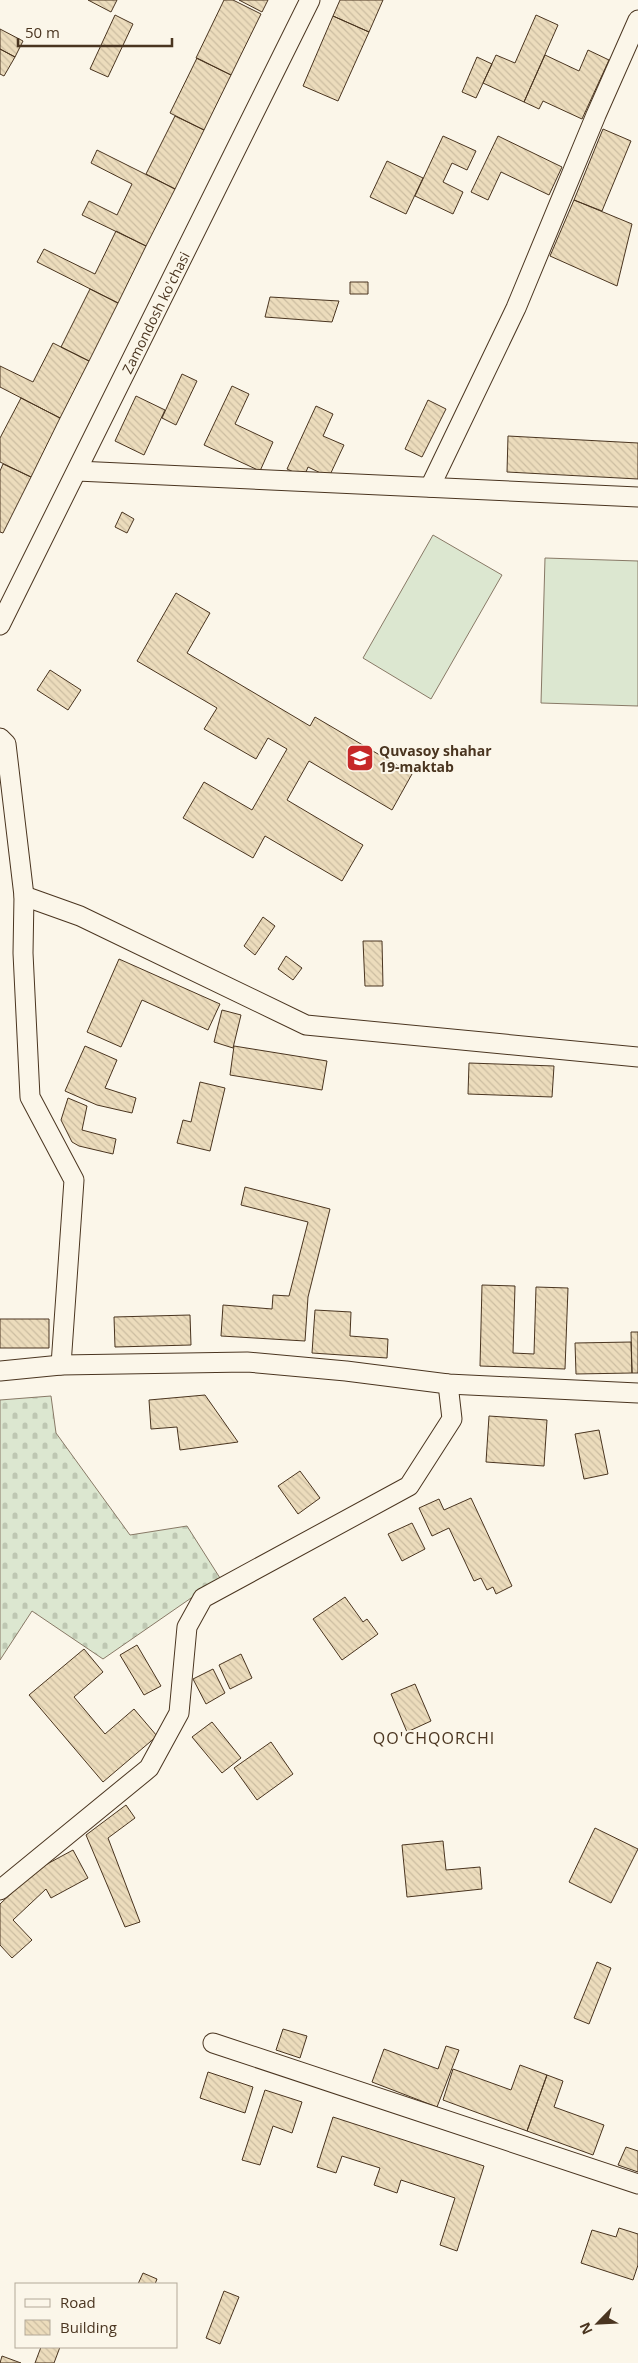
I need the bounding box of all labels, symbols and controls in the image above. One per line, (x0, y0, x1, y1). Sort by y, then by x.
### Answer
scale bar (18, 15, 171, 47)
text: 50 m (25, 22, 60, 42)
street label: Zamondosh ko'chasi (117, 248, 193, 377)
place label: Quvasoy shahar 19-maktab (379, 741, 492, 776)
school or university icon: Quvasoy shahar 19-maktab (345, 743, 375, 773)
district label: QO'CHQORCHI (373, 1727, 495, 1749)
legend (15, 2283, 178, 2348)
text: Road (60, 2292, 96, 2312)
north arrow (573, 2298, 623, 2348)
text: Building (60, 2317, 117, 2337)
text: N (575, 2319, 597, 2338)

